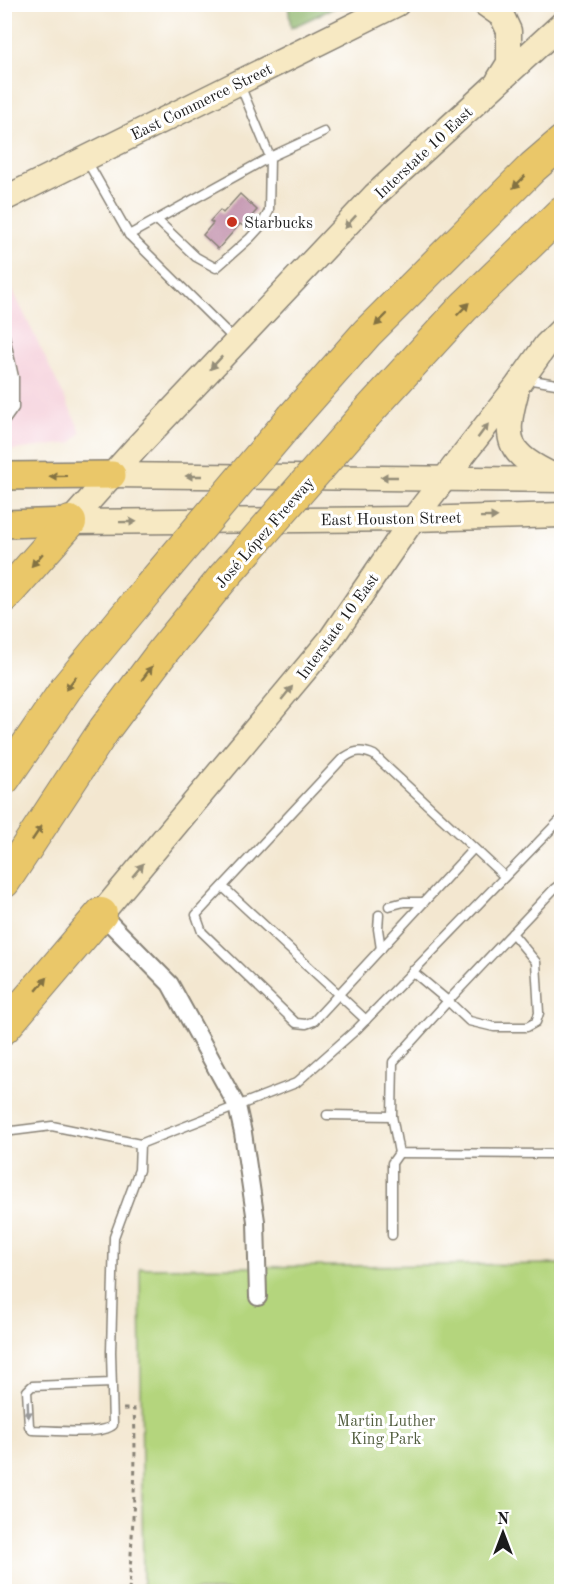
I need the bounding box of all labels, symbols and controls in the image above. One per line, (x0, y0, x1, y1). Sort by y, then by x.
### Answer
street label: East Commerce Street (129, 61, 275, 144)
street label: Interstate 10 East (373, 104, 477, 203)
one-way arrow (512, 174, 526, 188)
one-way arrow (343, 214, 357, 229)
marker: Starbucks (225, 215, 239, 229)
place label: Starbucks (244, 216, 313, 232)
one-way arrow (455, 302, 469, 316)
one-way arrow (374, 312, 388, 326)
one-way arrow (209, 356, 223, 371)
one-way arrow (477, 423, 489, 438)
one-way arrow (49, 471, 68, 480)
one-way arrow (184, 471, 203, 481)
one-way arrow (379, 472, 398, 482)
street label: José López Freeway (213, 474, 318, 592)
street label: East Houston Street (320, 511, 462, 529)
one-way arrow (480, 512, 499, 522)
one-way arrow (119, 517, 138, 526)
one-way arrow (31, 552, 44, 567)
street label: Interstate 10 East (295, 571, 383, 683)
one-way arrow (141, 665, 153, 681)
one-way arrow (64, 675, 77, 691)
one-way arrow (280, 685, 293, 701)
one-way arrow (31, 826, 43, 842)
one-way arrow (132, 862, 145, 878)
one-way arrow (35, 977, 48, 992)
one-way arrow (23, 1401, 32, 1420)
park label: Martin Luther King Park (337, 1414, 436, 1448)
north arrow (473, 1503, 533, 1563)
text: N (497, 1512, 510, 1528)

